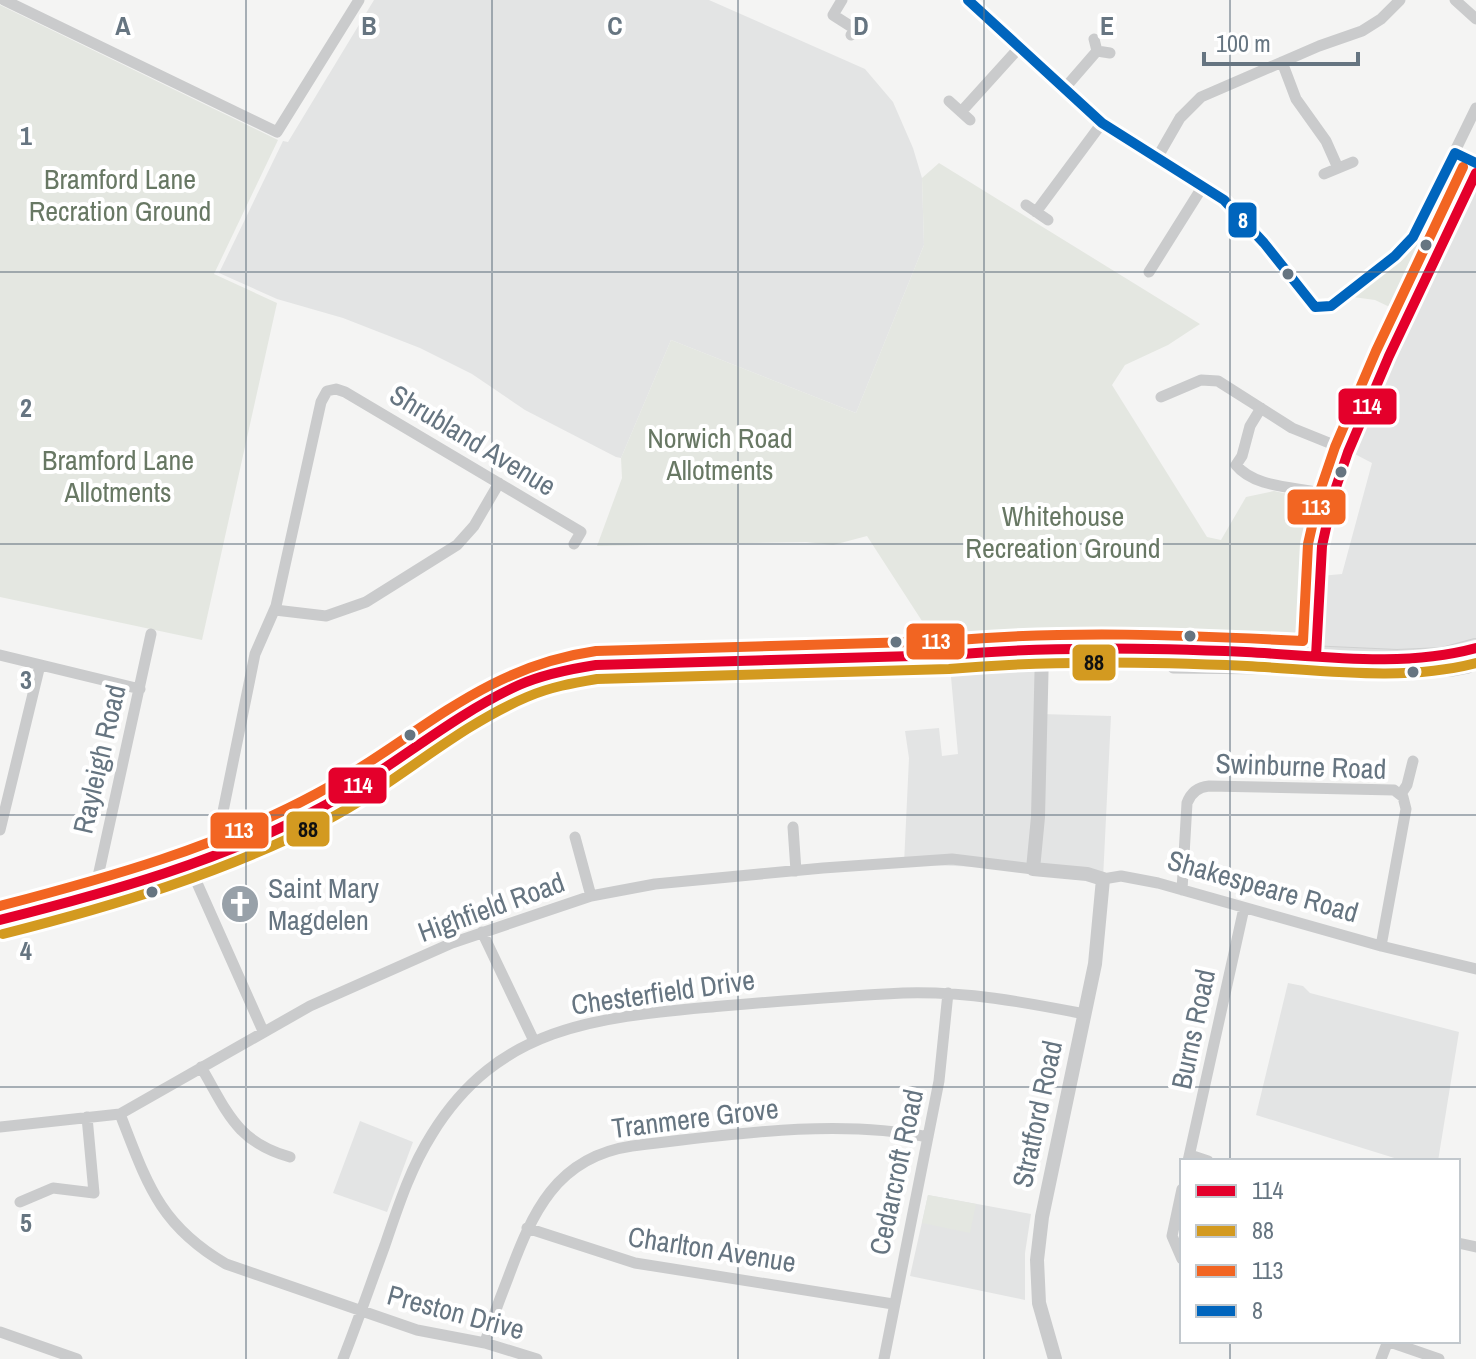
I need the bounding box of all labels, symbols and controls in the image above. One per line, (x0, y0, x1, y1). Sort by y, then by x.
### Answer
text: A (115, 8, 131, 43)
text: B (361, 8, 377, 43)
text: C (607, 8, 623, 43)
text: D (853, 8, 869, 43)
text: E (1100, 8, 1114, 43)
scale bar (1204, 16, 1358, 66)
text: 100 m (1216, 27, 1271, 59)
text: 1 (20, 118, 32, 153)
park label: Bramford Lane Recration Ground (29, 160, 211, 230)
line badge: 8 (1227, 201, 1258, 239)
text: 8 (1238, 205, 1248, 235)
unlabelled marker (1418, 237, 1434, 253)
unlabelled marker (1280, 266, 1296, 282)
street label: Shrubland Avenue (383, 375, 563, 505)
line badge: 114 (1337, 387, 1398, 426)
text: 2 (20, 390, 32, 425)
text: 114 (1352, 391, 1382, 421)
park label: Norwich Road Allotments (647, 419, 793, 489)
park label: Bramford Lane Allotments (42, 441, 194, 511)
unlabelled marker (1333, 464, 1349, 480)
line badge: 113 (1286, 488, 1347, 526)
text: 113 (1301, 492, 1331, 522)
park label: Whitehouse Recreation Ground (965, 497, 1161, 567)
line badge: 113 (905, 622, 966, 661)
text: 113 (921, 626, 951, 656)
unlabelled marker (1182, 628, 1198, 644)
unlabelled marker (888, 634, 904, 650)
line badge: 88 (1071, 643, 1117, 682)
text: 88 (1084, 647, 1104, 677)
text: 3 (20, 662, 32, 697)
unlabelled marker (1405, 664, 1421, 680)
street label: Rayleigh Road (63, 681, 135, 837)
unlabelled marker (402, 727, 418, 743)
street label: Swinburne Road (1215, 744, 1387, 788)
line badge: 114 (327, 766, 388, 805)
text: 114 (343, 770, 373, 800)
line badge: 88 (285, 810, 331, 848)
line badge: 113 (209, 811, 270, 850)
text: 88 (298, 814, 318, 844)
text: 113 (224, 815, 254, 845)
street label: Shakespeare Road (1163, 841, 1363, 931)
street label: Highfield Road (413, 863, 569, 951)
place label: Saint Mary Magdelen (268, 869, 380, 939)
church icon: Saint Mary Magdelen (219, 883, 261, 925)
unlabelled marker (144, 884, 160, 900)
text: 4 (20, 933, 32, 968)
street label: Chesterfield Drive (569, 960, 757, 1024)
street label: Burns Road (1162, 966, 1224, 1092)
street label: Stratford Road (1003, 1037, 1071, 1191)
street label: Cedarcroft Road (860, 1086, 932, 1258)
street label: Tranmere Grove (610, 1089, 780, 1147)
legend (1180, 1159, 1460, 1343)
text: 114 (1252, 1174, 1283, 1206)
text: 5 (20, 1205, 32, 1240)
text: 88 (1252, 1214, 1274, 1246)
street label: Charlton Avenue (625, 1217, 799, 1281)
text: 113 (1252, 1254, 1283, 1286)
street label: Preston Drive (383, 1275, 529, 1349)
text: 8 (1252, 1294, 1263, 1326)

